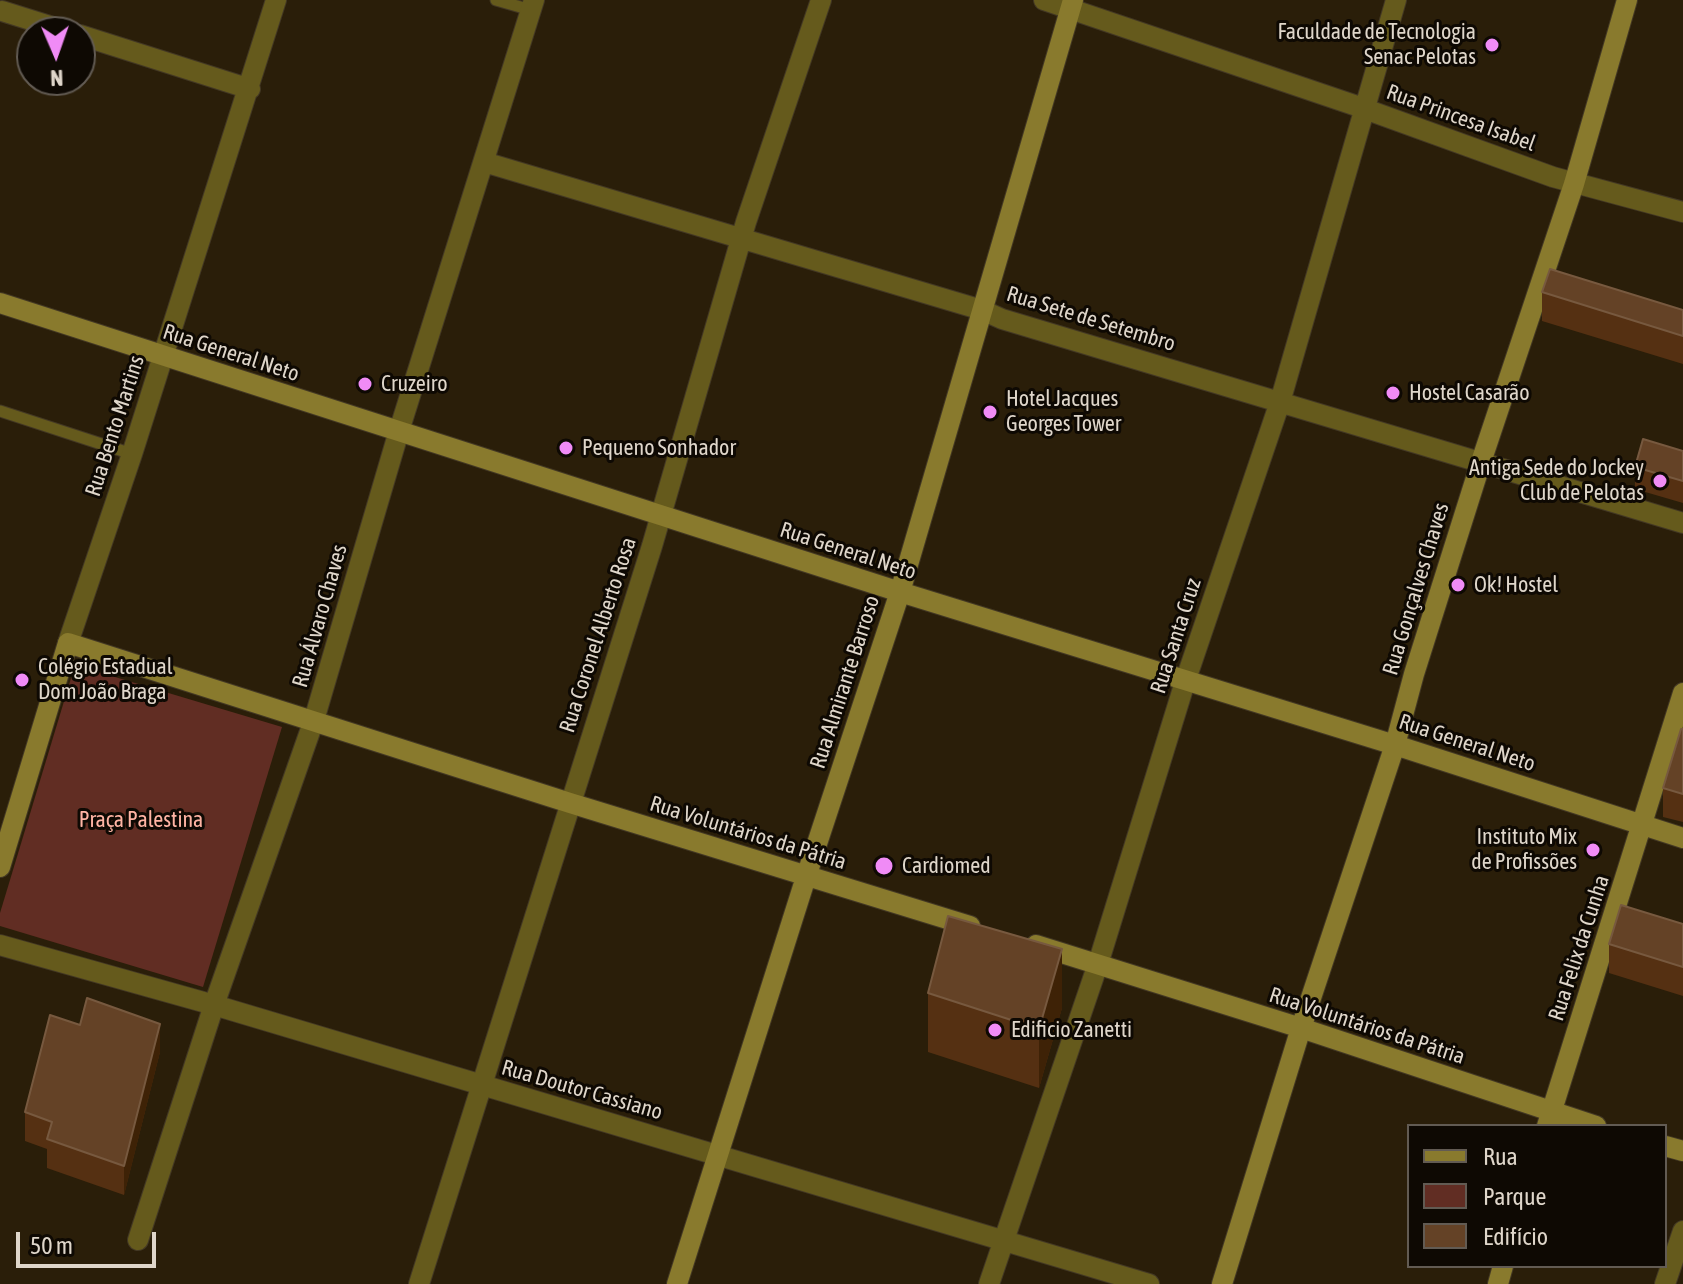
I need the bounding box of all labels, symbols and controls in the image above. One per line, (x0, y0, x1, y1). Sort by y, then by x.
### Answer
north arrow (16, 16, 96, 96)
place label: Faculdade de Tecnologia Senac Pelotas (1277, 19, 1476, 70)
marker: Faculdade de Tecnologia Senac Pelotas (1483, 36, 1501, 54)
text: N (50, 65, 64, 91)
street label: Rua Princesa Isabel (1383, 79, 1539, 157)
street label: Rua Sete de Setembro (1003, 281, 1179, 357)
street label: Rua General Neto (160, 319, 302, 387)
street label: Rua Bento Martins (80, 352, 150, 500)
place label: Cruzeiro (381, 371, 448, 397)
marker: Cruzeiro (356, 375, 374, 393)
place label: Hostel Casarão (1409, 380, 1530, 406)
marker: Hostel Casarão (1384, 384, 1402, 402)
place label: Hotel Jacques Georges Tower (1006, 386, 1121, 438)
marker: Hotel Jacques Georges Tower (981, 403, 999, 421)
place label: Pequeno Sonhador (582, 435, 736, 461)
marker: Pequeno Sonhador (557, 439, 575, 457)
place label: Antiga Sede do Jockey Club de Pelotas (1469, 455, 1644, 506)
marker: Antiga Sede do Jockey Club de Pelotas (1651, 472, 1669, 490)
street label: Rua Gonçalves Chaves (1377, 500, 1455, 678)
street label: Rua General Neto (777, 517, 919, 585)
street label: Rua Coronel Alberto Rosa (554, 534, 642, 736)
street label: Rua Álvaro Chaves (287, 541, 353, 691)
place label: Ok! Hostel (1474, 572, 1558, 598)
street label: Rua Santa Cruz (1145, 575, 1207, 697)
marker: Ok! Hostel (1449, 576, 1467, 594)
street label: Rua Almirante Barroso (805, 592, 885, 772)
place label: Colégio Estadual Dom João Braga (38, 654, 173, 706)
marker: Colégio Estadual Dom João Braga (13, 671, 31, 689)
street label: Rua General Neto (1396, 709, 1538, 777)
street label: Rua Voluntários da Pátria (647, 791, 849, 875)
park label: Praça Palestina (79, 807, 203, 833)
place label: Instituto Mix de Profissões (1471, 824, 1577, 876)
marker: Instituto Mix de Profissões (1584, 841, 1602, 859)
place label: Cardiomed (902, 853, 991, 879)
marker: Cardiomed (873, 855, 895, 877)
street label: Rua Felix da Cunha (1543, 872, 1615, 1024)
street label: Rua Voluntários da Pátria (1266, 982, 1468, 1070)
place label: Edificio Zanetti (1011, 1017, 1132, 1043)
marker: Edificio Zanetti (986, 1021, 1004, 1039)
street label: Rua Doutor Cassiano (499, 1054, 665, 1126)
legend (1407, 1124, 1667, 1268)
text: Rua (1483, 1143, 1518, 1170)
text: Parque (1483, 1183, 1546, 1210)
scale bar (20, 1216, 160, 1266)
text: Edifício (1483, 1223, 1548, 1250)
text: 50 m (30, 1232, 73, 1259)

